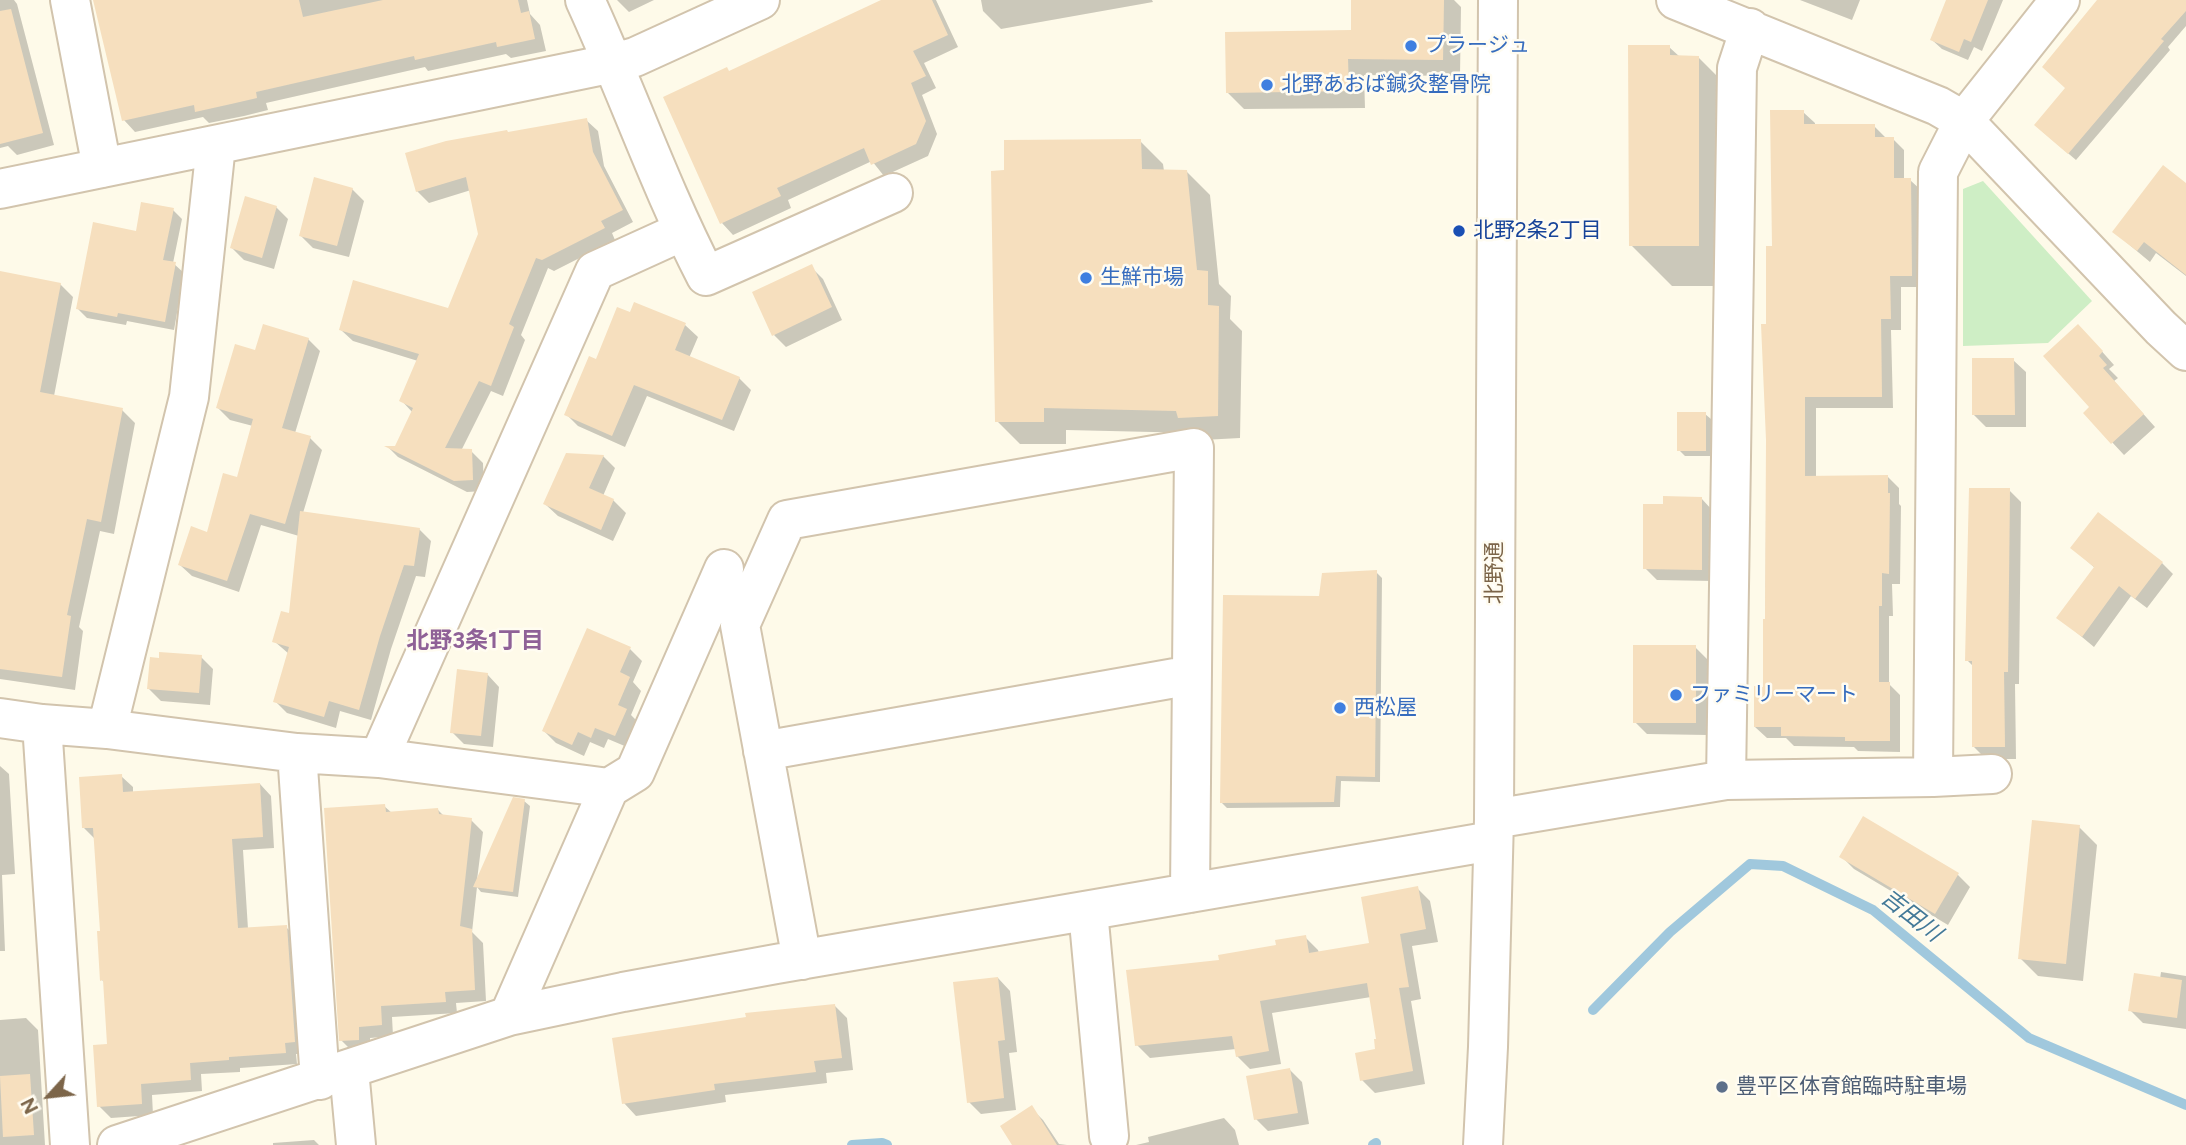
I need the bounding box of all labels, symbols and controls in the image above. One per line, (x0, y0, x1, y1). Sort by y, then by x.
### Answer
place label: プラージュ (1425, 33, 1530, 59)
marker: プラージュ (1403, 38, 1419, 54)
place label: 北野あおば鍼灸整骨院 (1281, 72, 1491, 98)
marker: 北野あおば鍼灸整骨院 (1259, 77, 1275, 93)
place label: 北野2条2丁目 (1473, 218, 1601, 244)
marker: 北野2条2丁目 (1451, 223, 1467, 239)
place label: 生鮮市場 (1100, 265, 1184, 291)
marker: 生鮮市場 (1078, 270, 1094, 286)
street label: 北野通 (1482, 542, 1508, 604)
district label: 北野3条1丁目 (406, 627, 544, 655)
place label: ファミリーマート (1690, 682, 1858, 708)
marker: ファミリーマート (1668, 687, 1684, 703)
place label: 西松屋 (1354, 695, 1417, 721)
marker: 西松屋 (1332, 700, 1348, 716)
water label: 吉田川 (1875, 884, 1947, 948)
north arrow (14, 1061, 84, 1131)
place label: 豊平区体育館臨時駐車場 (1736, 1074, 1967, 1100)
marker: 豊平区体育館臨時駐車場 (1714, 1079, 1730, 1095)
text: N (16, 1094, 43, 1118)

